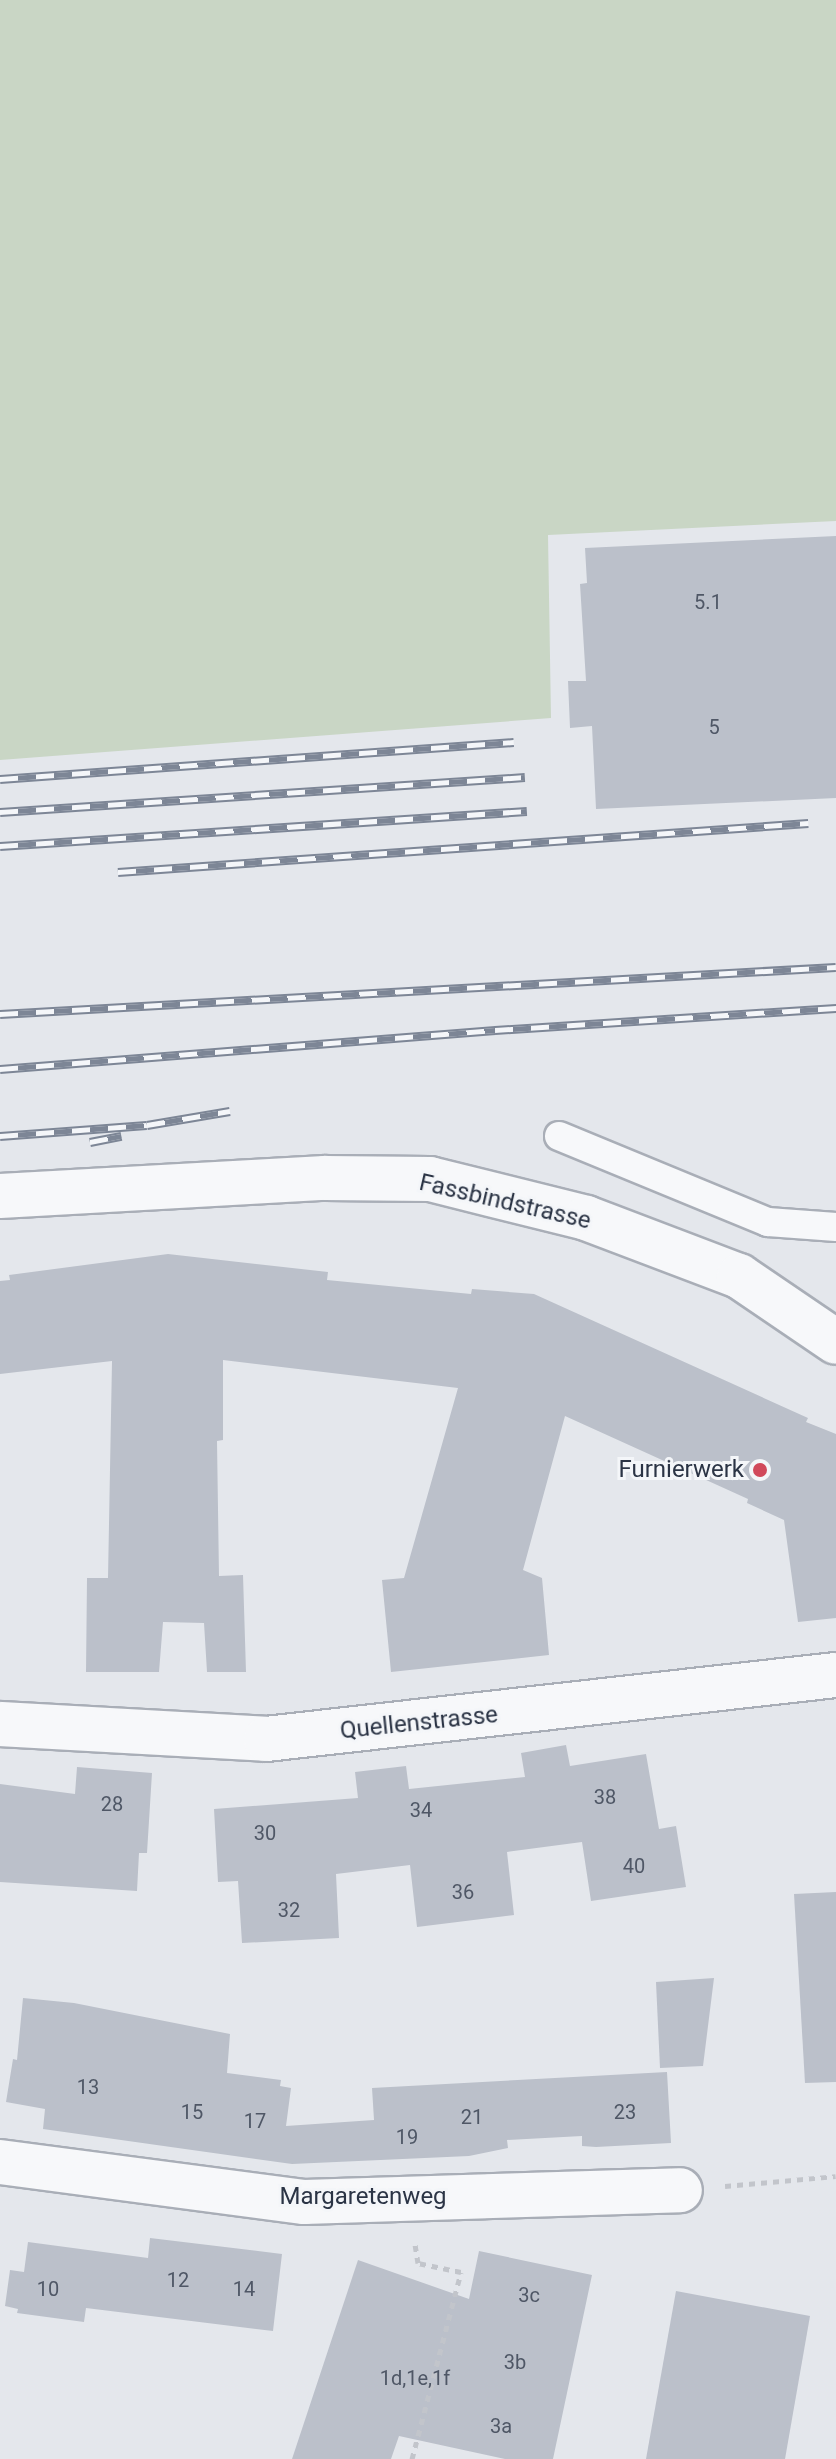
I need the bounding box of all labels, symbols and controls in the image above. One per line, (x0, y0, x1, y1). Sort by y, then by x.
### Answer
house number: 5.1 (694, 590, 722, 614)
house number: 5 (708, 715, 720, 739)
street label: Fassbindstrasse (416, 1168, 594, 1236)
place label: Furnierwerk (618, 1456, 744, 1484)
marker: Furnierwerk (751, 1461, 769, 1479)
street label: Quellenstrasse (339, 1700, 499, 1746)
house number: 38 (594, 1785, 616, 1809)
house number: 28 (101, 1792, 123, 1816)
house number: 34 (410, 1798, 432, 1822)
house number: 30 (254, 1821, 276, 1845)
house number: 40 (623, 1854, 645, 1878)
house number: 36 (452, 1880, 474, 1904)
house number: 32 (278, 1898, 300, 1922)
house number: 13 (77, 2075, 99, 2099)
house number: 15 (181, 2100, 203, 2124)
house number: 23 (614, 2100, 636, 2124)
house number: 21 (461, 2105, 483, 2129)
house number: 17 (244, 2109, 266, 2133)
house number: 19 (396, 2125, 418, 2149)
street label: Margaretenweg (279, 2183, 447, 2211)
house number: 12 (167, 2268, 189, 2292)
house number: 10 (37, 2277, 59, 2301)
house number: 14 (233, 2277, 255, 2301)
house number: 3c (518, 2283, 540, 2307)
house number: 3b (504, 2350, 526, 2374)
house number: 1d,1e,1f (380, 2366, 450, 2390)
house number: 3a (490, 2414, 512, 2438)

